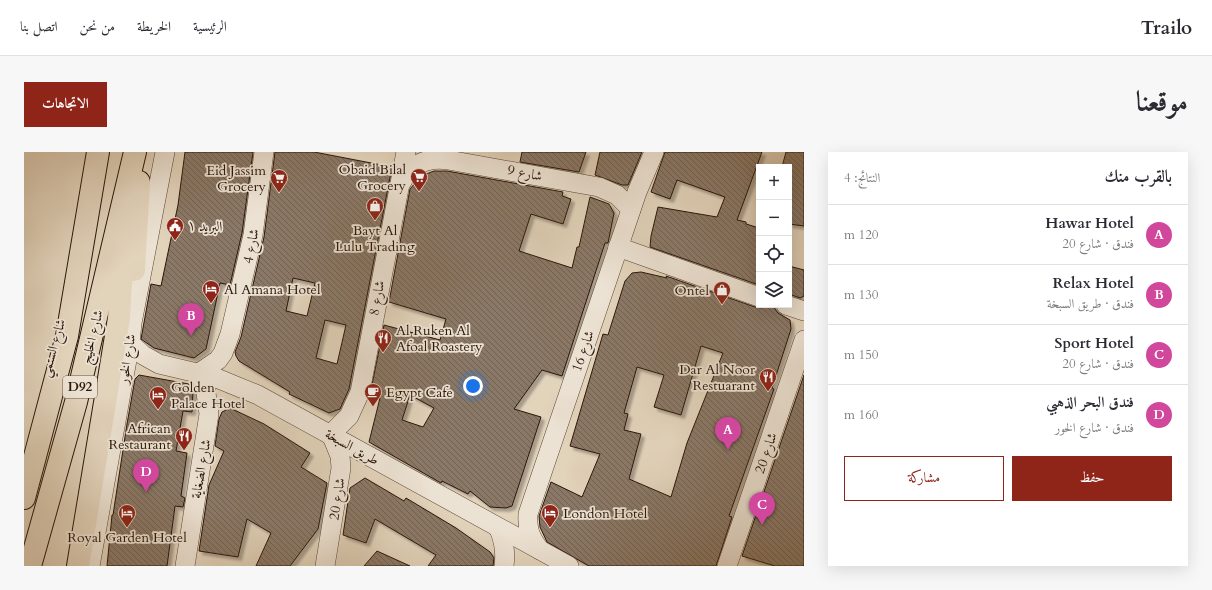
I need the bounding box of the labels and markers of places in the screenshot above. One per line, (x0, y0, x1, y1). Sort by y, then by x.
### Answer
place label: Obaid Bilal Grocery (339, 160, 407, 195)
place label: Eid Jassim Grocery (206, 161, 267, 196)
supermarket icon: Obaid Bilal Grocery (409, 167, 429, 192)
supermarket icon: Eid Jassim Grocery (269, 168, 289, 193)
shop icon: Bayt Al Lulu Trading (365, 196, 385, 221)
public building icon: البريد ١ (165, 216, 185, 241)
place label: البريد ١ (188, 217, 222, 236)
place label: Bayt Al Lulu Trading (335, 221, 415, 256)
hotel icon: Al Amana Hotel (201, 279, 221, 304)
place label: Al Amana Hotel (224, 280, 321, 299)
shop icon: Ontel (712, 280, 732, 305)
place label: Ontel (675, 281, 709, 300)
pin: B (178, 303, 204, 336)
place label: Al Ruken Al Afoal Roastery (396, 321, 483, 356)
restaurant icon: Al Ruken Al Afoal Roastery (373, 328, 393, 353)
place label: Dar Al Noor Restuarant (679, 360, 756, 395)
restaurant icon: Dar Al Noor Restuarant (758, 367, 778, 392)
place label: Golden Palace Hotel (171, 378, 245, 413)
cafe icon: Egypt Cafe (363, 382, 383, 407)
place label: Egypt Cafe (386, 383, 453, 402)
hotel icon: Golden Palace Hotel (148, 385, 168, 410)
pin: A (715, 417, 741, 450)
place label: African Restaurant (109, 419, 172, 454)
restaurant icon: African Restaurant (174, 426, 194, 451)
pin: D (133, 459, 159, 492)
pin: C (749, 492, 775, 525)
hotel icon: Royal Garden Hotel (117, 503, 137, 528)
hotel icon: London Hotel (540, 503, 560, 528)
place label: London Hotel (563, 504, 648, 523)
place label: Royal Garden Hotel (67, 528, 187, 547)

